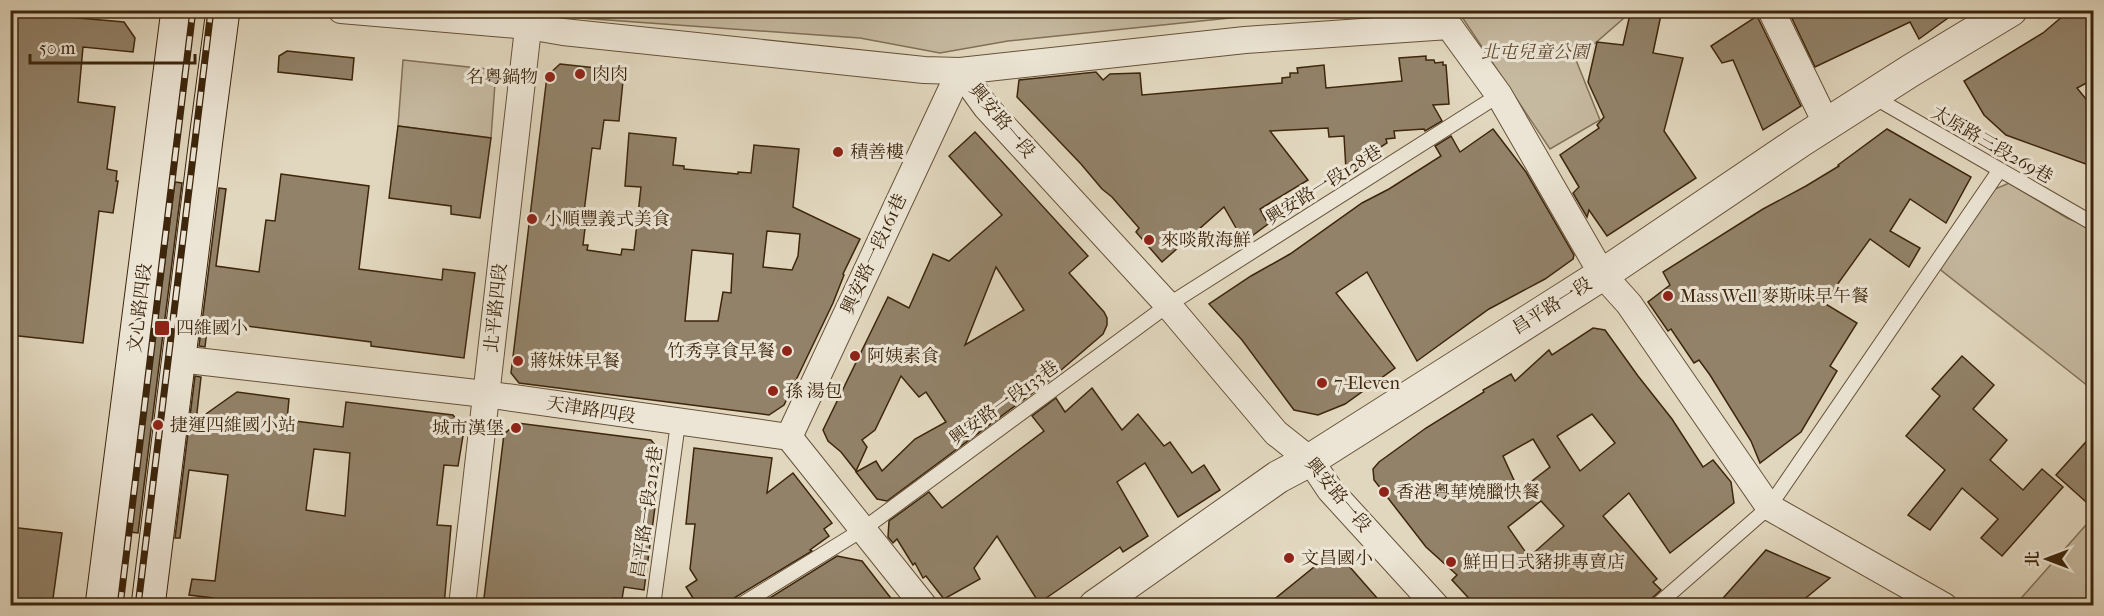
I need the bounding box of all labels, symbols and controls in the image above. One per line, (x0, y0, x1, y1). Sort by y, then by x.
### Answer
scale bar (30, 27, 195, 65)
text: 50 m (39, 38, 76, 59)
park label: 北屯兒童公園 (1481, 42, 1592, 63)
place label: 肉肉 (592, 64, 628, 85)
place label: 名粵鍋物 (466, 67, 538, 88)
marker: 肉肉 (573, 67, 587, 81)
marker: 名粵鍋物 (543, 70, 557, 84)
street label: 興安路一段 (965, 80, 1039, 162)
street label: 太原路三段269巷 (1928, 102, 2056, 188)
street label: 興安路一段128巷 (1262, 141, 1386, 229)
place label: 積善樓 (850, 142, 904, 163)
marker: 積善樓 (831, 145, 845, 159)
street label: 興安路一段161巷 (837, 190, 911, 318)
place label: 小順豐義式美食 (544, 209, 670, 230)
marker: 小順豐義式美食 (525, 212, 539, 226)
place label: 來啖散海鮮 (1161, 230, 1251, 251)
marker: 來啖散海鮮 (1142, 233, 1156, 247)
street label: 文心路四段 (124, 262, 156, 354)
street label: 北平路四段 (481, 262, 511, 354)
street label: 昌平路一段 (1508, 273, 1596, 339)
place label: Mass Well 麥斯味早午餐 (1680, 286, 1869, 307)
marker: Mass Well 麥斯味早午餐 (1661, 289, 1675, 303)
place label: 四維國小 (176, 318, 248, 339)
marker: 四維國小 (153, 319, 171, 337)
place label: 竹秀享食早餐 (667, 341, 775, 362)
marker: 竹秀享食早餐 (780, 344, 794, 358)
place label: 阿姨素食 (867, 346, 939, 367)
marker: 阿姨素食 (848, 349, 862, 363)
place label: 蔣妹妹早餐 (530, 351, 620, 372)
marker: 蔣妹妹早餐 (511, 354, 525, 368)
street label: 興安路一段133巷 (946, 357, 1062, 449)
place label: 7-Eleven (1334, 373, 1400, 394)
marker: 7-Eleven (1315, 376, 1329, 390)
place label: 孫 湯包 (785, 381, 843, 402)
marker: 孫 湯包 (766, 384, 780, 398)
street label: 天津路四段 (545, 393, 637, 427)
place label: 捷運四維國小站 (170, 415, 296, 436)
marker: 捷運四維國小站 (151, 418, 165, 432)
place label: 城市漢堡 (432, 418, 504, 439)
marker: 城市漢堡 (509, 421, 523, 435)
street label: 昌平路一段212巷 (627, 445, 667, 579)
street label: 興安路一段 (1301, 454, 1375, 536)
place label: 香港粵華燒臘快餐 (1396, 482, 1540, 503)
marker: 香港粵華燒臘快餐 (1377, 485, 1391, 499)
north arrow (2017, 529, 2077, 589)
place label: 文昌國小 (1301, 548, 1373, 569)
marker: 文昌國小 (1282, 551, 1296, 565)
text: 北 (2023, 551, 2042, 567)
place label: 鮮田日式豬排專賣店 (1463, 552, 1625, 573)
marker: 鮮田日式豬排專賣店 (1444, 555, 1458, 569)

